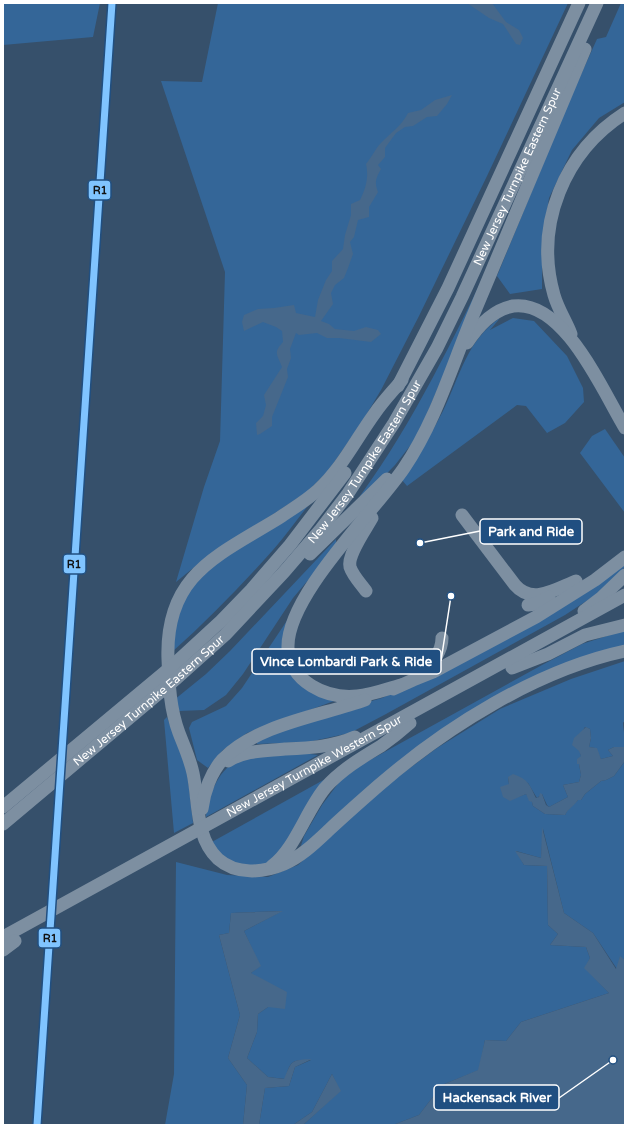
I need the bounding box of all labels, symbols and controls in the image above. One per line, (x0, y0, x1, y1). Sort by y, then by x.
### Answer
street label: New Jersey Turnpike Eastern Spur (470, 85, 564, 268)
line badge: R1 (88, 180, 111, 200)
text: R1 (93, 184, 107, 197)
street label: New Jersey Turnpike Eastern Spur (305, 377, 424, 546)
callout: Park and Ride (480, 519, 582, 544)
text: Park and Ride (488, 524, 575, 540)
line badge: R1 (63, 554, 86, 574)
text: R1 (67, 558, 81, 571)
street label: New Jersey Turnpike Eastern Spur (71, 632, 227, 769)
callout: Vince Lombardi Park & Ride (252, 649, 441, 674)
text: Vince Lombardi Park & Ride (260, 654, 433, 670)
street label: New Jersey Turnpike Western Spur (224, 712, 405, 820)
line badge: R1 (38, 928, 61, 948)
text: R1 (43, 932, 57, 945)
callout: Hackensack River (434, 1085, 559, 1110)
text: Hackensack River (443, 1090, 552, 1106)

